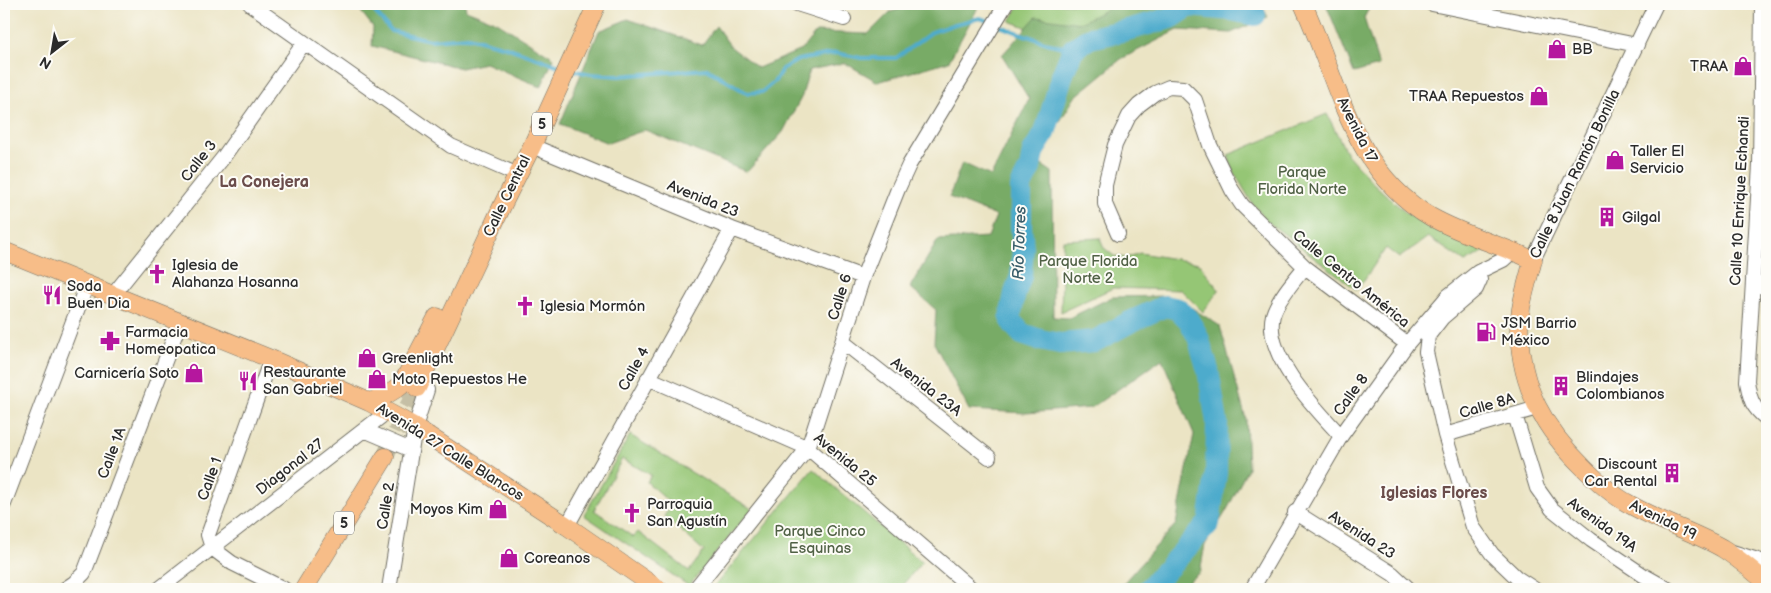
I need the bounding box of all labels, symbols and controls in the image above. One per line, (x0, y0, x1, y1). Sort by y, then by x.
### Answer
north arrow (28, 28, 78, 78)
shop icon: BB (1546, 38, 1568, 60)
place label: BB (1572, 40, 1593, 59)
text: N (37, 53, 54, 73)
shop icon: TRAA (1732, 55, 1754, 77)
place label: TRAA (1690, 57, 1729, 76)
shop icon: TRAA Repuestos (1528, 85, 1550, 107)
street label: Calle 8 Juan Ramón Bonilla (1526, 86, 1624, 262)
place label: TRAA Repuestos (1409, 87, 1525, 106)
street label: Avenida 17 (1332, 94, 1382, 166)
road number: 5 (532, 112, 552, 136)
street label: Calle 10 Enrique Echandi (1726, 116, 1754, 286)
street label: Calle 3 (177, 136, 221, 186)
place label: Taller El Servicio (1630, 142, 1684, 178)
shop icon: Taller El Servicio (1604, 149, 1626, 171)
street label: Calle Central (479, 152, 535, 240)
park label: Parque Florida Norte (1257, 163, 1347, 199)
district label: La Conejera (219, 173, 309, 192)
street label: Avenida 23 (664, 176, 742, 222)
water label: Río Torres (1009, 206, 1031, 280)
building icon: Gilgal (1596, 206, 1618, 228)
place label: Gilgal (1622, 208, 1661, 227)
street label: Calle Centro América (1289, 226, 1413, 332)
park label: Parque Florida Norte 2 (1038, 252, 1138, 288)
place label: Iglesia de Alahanza Hosanna (172, 256, 298, 292)
church icon: Iglesia de Alahanza Hosanna (146, 263, 168, 285)
street label: Calle 6 (824, 271, 856, 323)
place label: Soda Buen Dia (67, 277, 130, 313)
restaurant icon: Soda Buen Dia (41, 284, 63, 306)
church icon: Iglesia Mormón (514, 295, 536, 317)
place label: Iglesia Mormón (540, 297, 645, 316)
place label: JSM Barrio México (1501, 314, 1577, 350)
fuel station icon: JSM Barrio México (1475, 321, 1497, 343)
place label: Farmacia Homeopatica (125, 323, 216, 359)
pharmacy icon: Farmacia Homeopatica (99, 330, 121, 352)
street label: Calle 4 (614, 343, 654, 395)
shop icon: Greenlight (356, 347, 378, 369)
place label: Greenlight (382, 349, 453, 368)
street label: Avenida 23A (887, 353, 966, 421)
shop icon: Carnicería Soto (183, 362, 205, 384)
place label: Restaurante San Gabriel (263, 363, 346, 399)
place label: Carnicería Soto (74, 364, 179, 383)
shop icon: Moto Repuestos He (366, 368, 388, 390)
place label: Blindajes Colombianos (1576, 368, 1665, 404)
restaurant icon: Restaurante San Gabriel (237, 370, 259, 392)
place label: Moto Repuestos He (392, 370, 527, 389)
street label: Calle 8 (1329, 370, 1373, 420)
building icon: Blindajes Colombianos (1550, 375, 1572, 397)
street label: Calle 8A (1457, 389, 1518, 423)
street label: Avenida 27 Calle Blancos (373, 399, 528, 505)
street label: Calle 1A (94, 424, 131, 481)
street label: Avenida 25 (810, 429, 880, 491)
street label: Diagonal 27 (252, 434, 328, 499)
street label: Calle 1 (193, 455, 227, 503)
place label: Discount Car Rental (1584, 455, 1657, 491)
building icon: Discount Car Rental (1661, 462, 1683, 484)
street label: Calle 2 (373, 481, 399, 531)
district label: Iglesias Flores (1381, 484, 1488, 503)
street label: Avenida 19A (1563, 493, 1641, 557)
place label: Parroquia San Agustín (647, 495, 727, 531)
street label: Avenida 19 (1626, 496, 1700, 544)
shop icon: Moyos Kim (487, 498, 509, 520)
place label: Moyos Kim (410, 500, 483, 519)
church icon: Parroquia San Agustín (621, 502, 643, 524)
street label: Avenida 23 (1325, 506, 1399, 564)
road number: 5 (334, 512, 354, 534)
park label: Parque Cinco Esquinas (774, 522, 866, 558)
shop icon: Coreanos (498, 547, 520, 569)
place label: Coreanos (524, 549, 591, 568)

